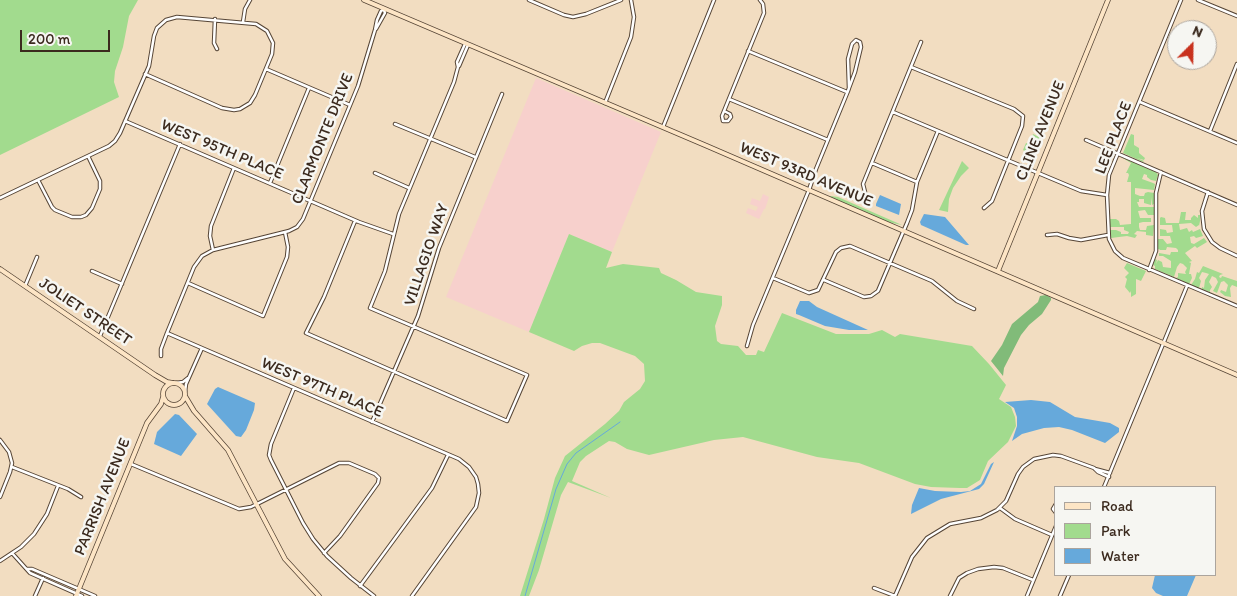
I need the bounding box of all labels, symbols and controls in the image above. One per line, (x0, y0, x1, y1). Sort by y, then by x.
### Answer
scale bar (22, 20, 112, 52)
north arrow (1167, 20, 1217, 70)
text: N (1190, 22, 1205, 41)
text: 200 m (28, 30, 70, 48)
street label: CLARMONTE DRIVE (288, 71, 358, 207)
street label: CLINE AVENUE (1012, 78, 1070, 184)
street label: LEE PLACE (1091, 99, 1137, 177)
street label: WEST 95TH PLACE (158, 116, 286, 184)
street label: WEST 93RD AVENUE (737, 138, 875, 212)
street label: VILLAGIO WAY (401, 201, 453, 309)
street label: JOLIET STREET (35, 274, 135, 350)
street label: WEST 97TH PLACE (258, 354, 386, 422)
street label: PARRISH AVENUE (71, 436, 135, 558)
legend (1054, 486, 1217, 576)
text: Road (1101, 497, 1133, 515)
text: Park (1101, 522, 1131, 540)
text: Water (1101, 547, 1139, 565)

